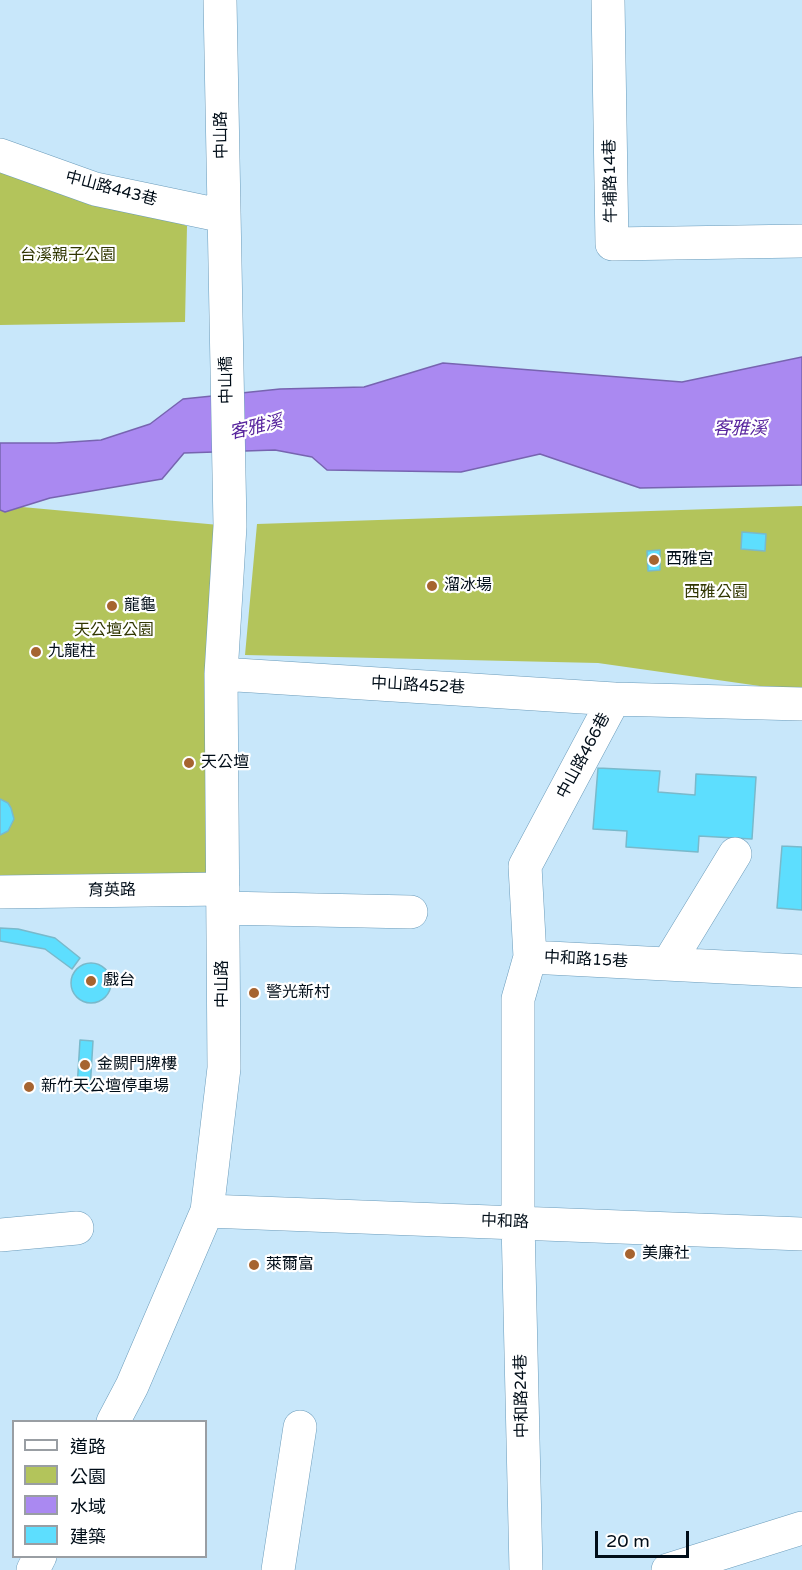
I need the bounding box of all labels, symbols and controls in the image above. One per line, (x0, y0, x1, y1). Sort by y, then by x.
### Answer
street label: 中山路 (212, 111, 232, 159)
street label: 牛埔路14巷 (601, 139, 621, 223)
street label: 中山路443巷 (63, 168, 159, 210)
park label: 台溪親子公園 (20, 246, 116, 266)
street label: 中山橋 (217, 356, 237, 404)
water label: 客雅溪 (227, 411, 285, 445)
water label: 客雅溪 (713, 418, 767, 440)
place label: 西雅宮 (666, 550, 714, 570)
marker: 西雅宮 (647, 553, 661, 567)
place label: 溜冰場 (444, 576, 492, 596)
marker: 溜冰場 (425, 579, 439, 593)
park label: 西雅公園 (684, 583, 748, 603)
place label: 龍龜 (124, 596, 156, 616)
marker: 龍龜 (105, 599, 119, 613)
park label: 天公壇公園 (74, 621, 154, 641)
place label: 九龍柱 (48, 642, 96, 662)
marker: 九龍柱 (29, 645, 43, 659)
street label: 中山路452巷 (370, 674, 466, 698)
street label: 中山路466巷 (553, 710, 615, 802)
place label: 天公壇 (201, 753, 249, 773)
marker: 天公壇 (182, 756, 196, 770)
street label: 育英路 (88, 881, 136, 901)
street label: 中和路15巷 (544, 948, 628, 972)
street label: 中山路 (213, 960, 233, 1008)
place label: 戲台 (103, 971, 135, 991)
marker: 戲台 (84, 974, 98, 988)
place label: 警光新村 (266, 983, 330, 1003)
marker: 警光新村 (247, 986, 261, 1000)
place label: 金闕門牌樓 (97, 1055, 177, 1075)
marker: 金闕門牌樓 (78, 1058, 92, 1072)
place label: 新竹天公壇停車場 (41, 1077, 169, 1097)
marker: 新竹天公壇停車場 (22, 1080, 36, 1094)
street label: 中和路 (481, 1212, 529, 1232)
place label: 美廉社 (642, 1244, 690, 1264)
marker: 美廉社 (623, 1247, 637, 1261)
place label: 萊爾富 (266, 1255, 314, 1275)
marker: 萊爾富 (247, 1258, 261, 1272)
street label: 中和路24巷 (512, 1354, 532, 1438)
legend (12, 1420, 207, 1558)
text: 道路 (70, 1436, 106, 1458)
text: 公園 (70, 1466, 106, 1488)
text: 水域 (70, 1496, 106, 1518)
scale bar (598, 1519, 692, 1557)
text: 建築 (70, 1526, 106, 1548)
text: 20 m (606, 1530, 650, 1552)

